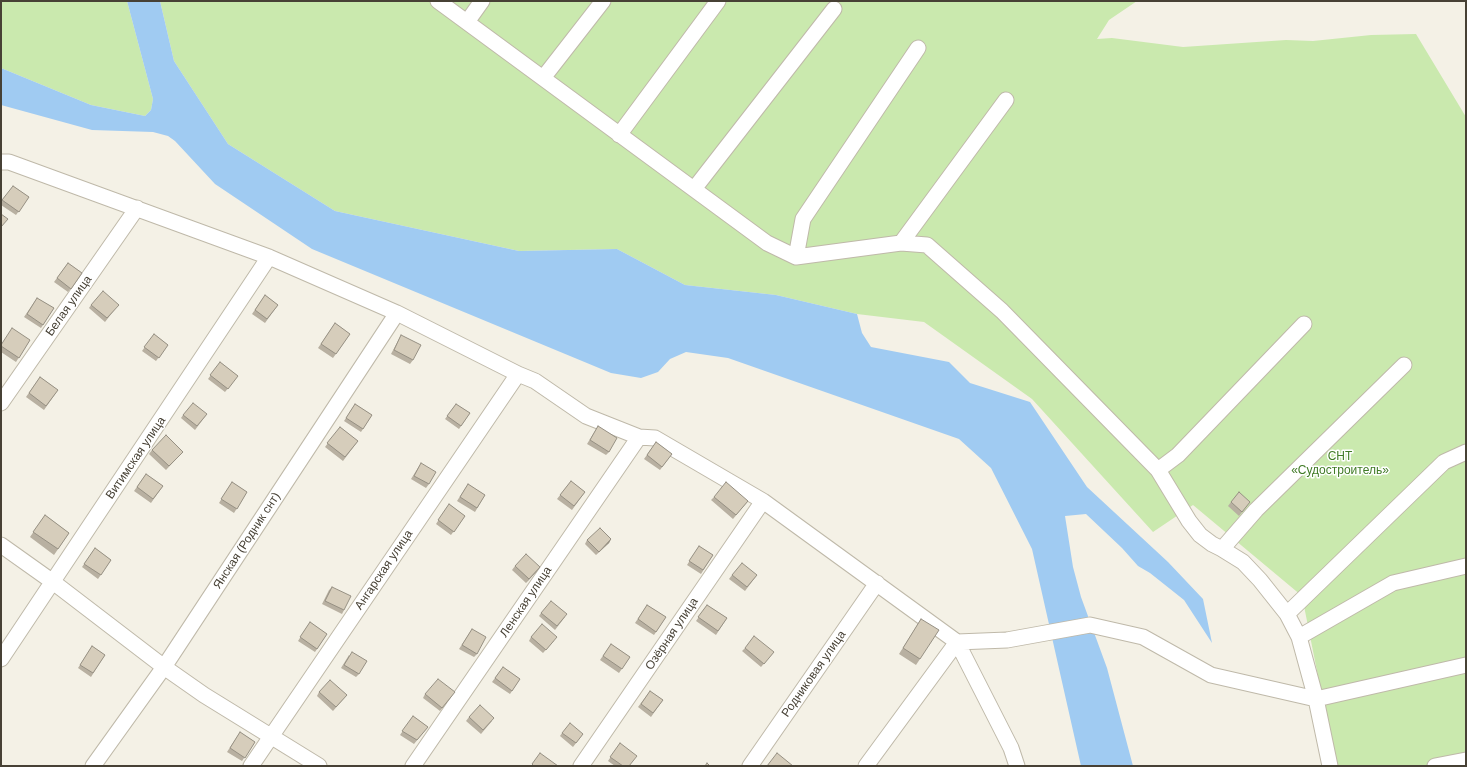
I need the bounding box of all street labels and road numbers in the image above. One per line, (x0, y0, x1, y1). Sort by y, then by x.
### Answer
street label: Белая улица (43, 273, 95, 339)
street label: Витимская улица (103, 414, 169, 502)
street label: Янская (Родник снт) (210, 490, 284, 592)
street label: Ангарская улица (352, 527, 416, 613)
street label: Ленская улица (497, 564, 555, 640)
street label: Озёрная улица (642, 595, 702, 673)
street label: Родниковая улица (779, 628, 849, 720)

